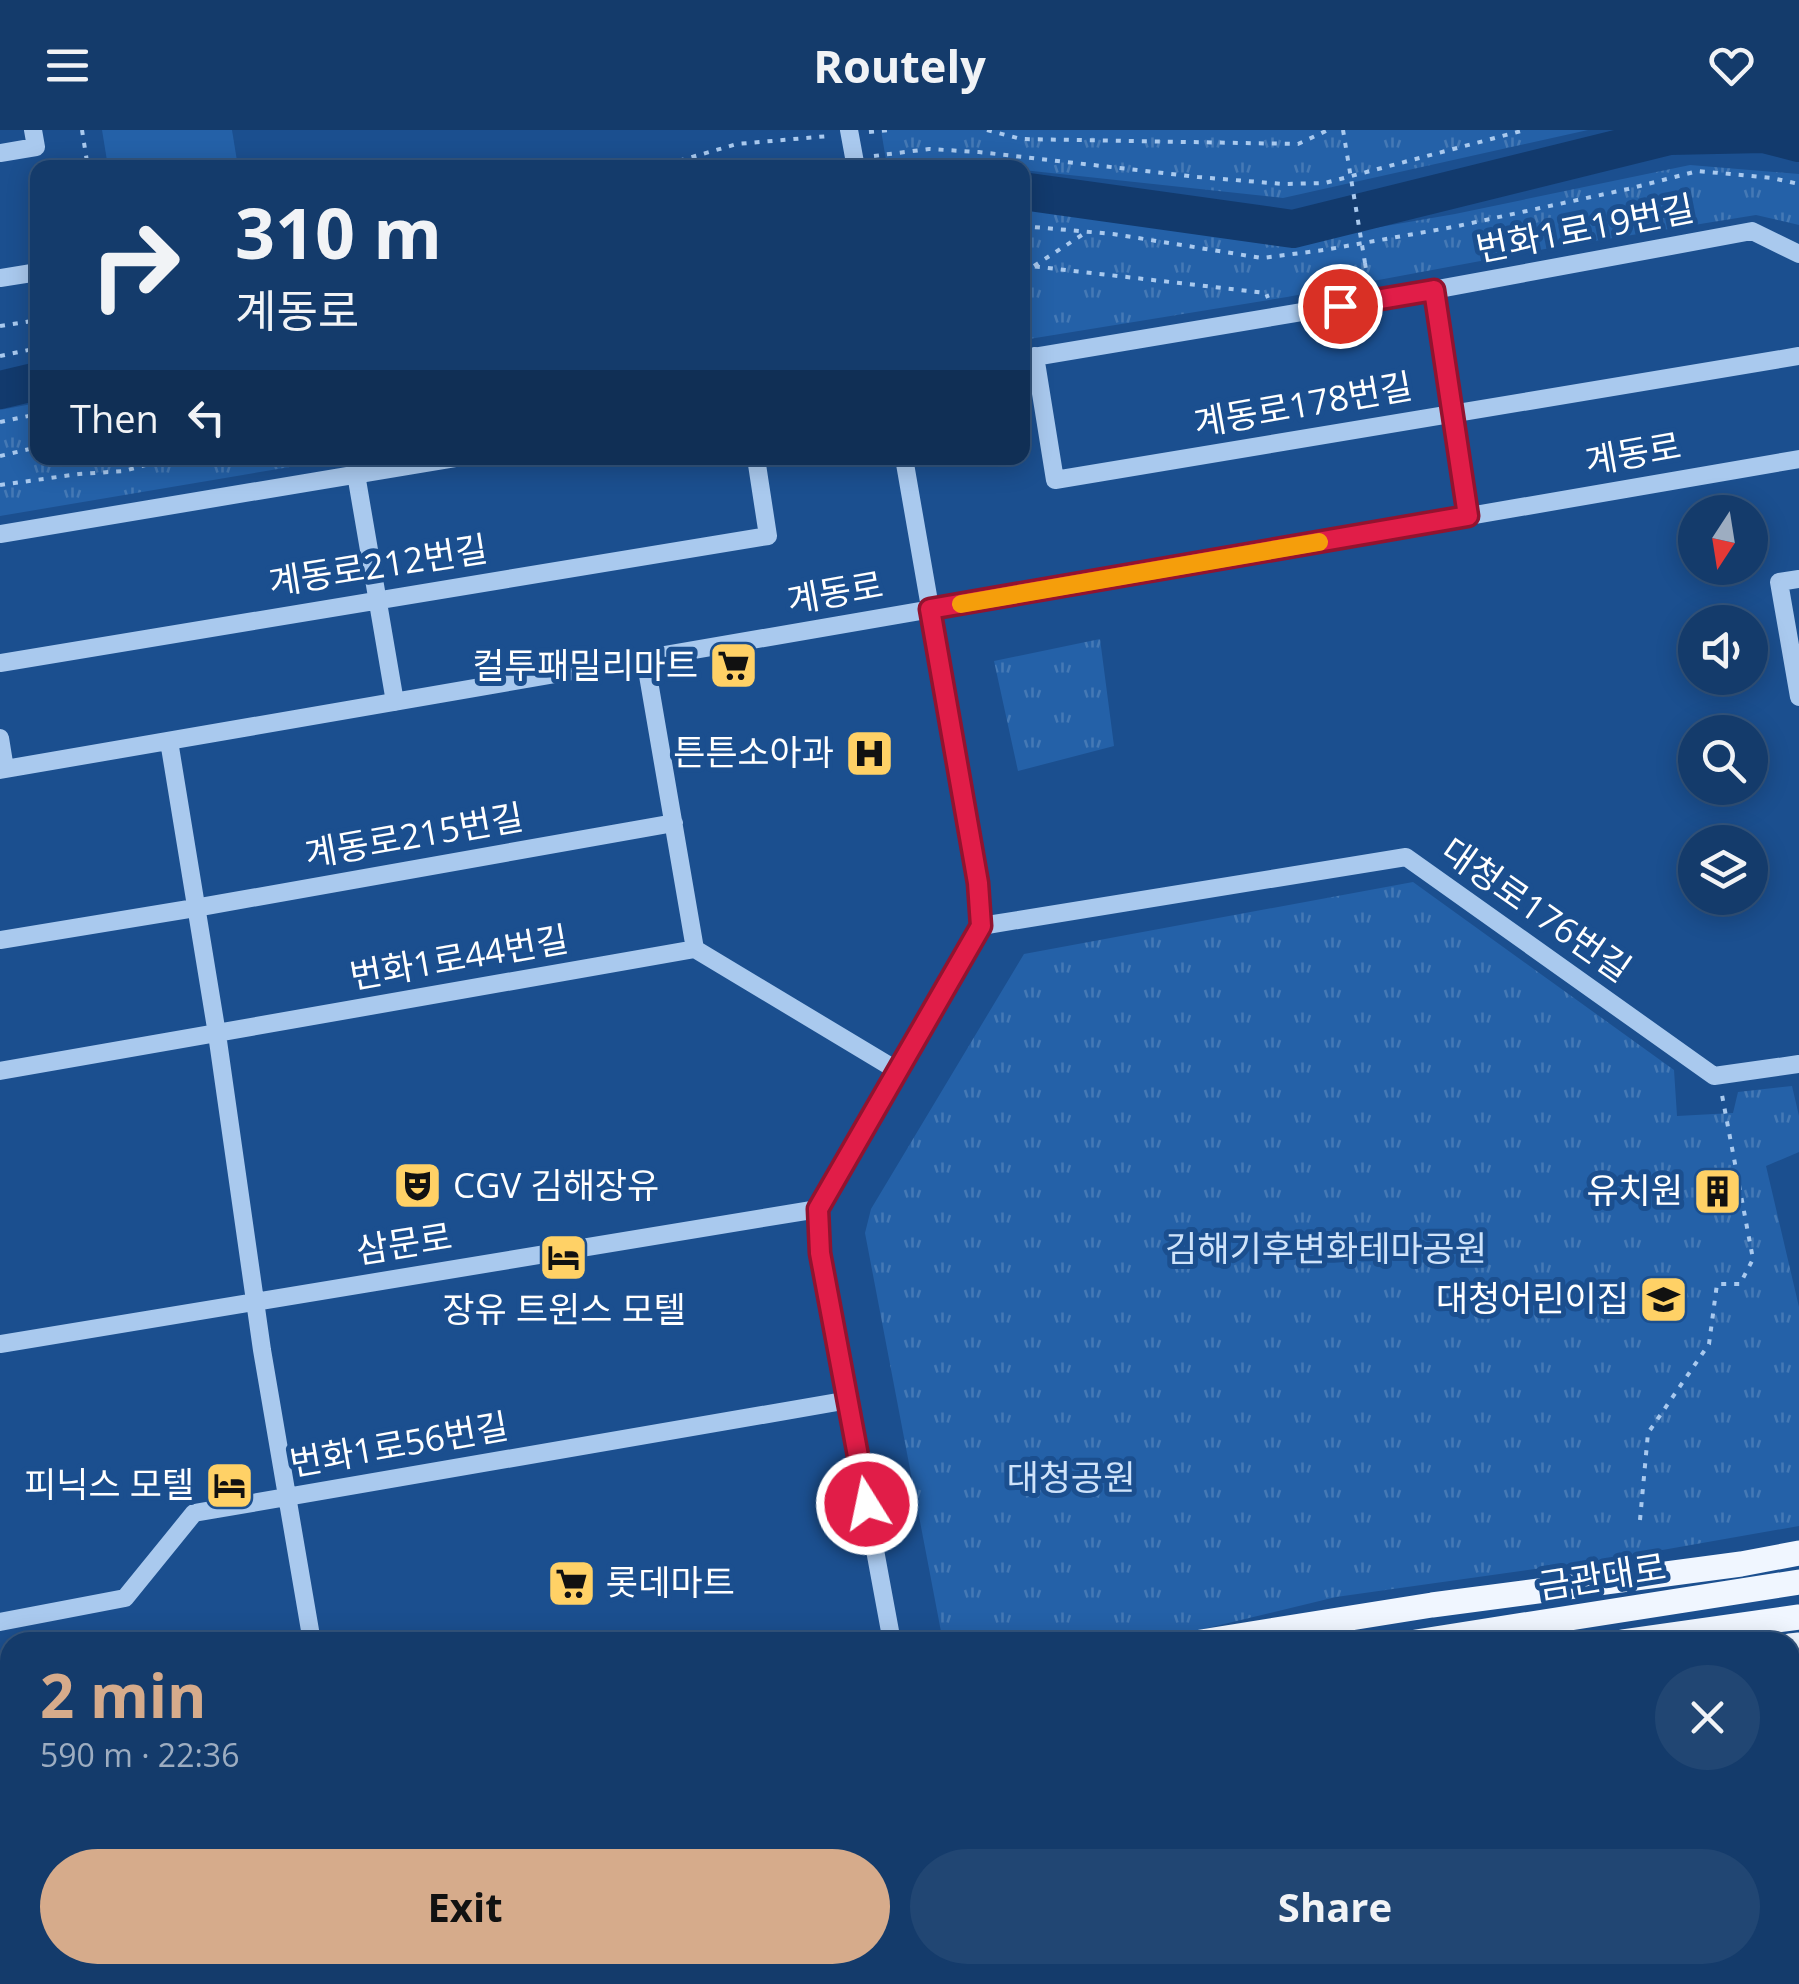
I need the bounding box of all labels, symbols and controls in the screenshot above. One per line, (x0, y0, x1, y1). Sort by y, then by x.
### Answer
text: Routely (813, 35, 986, 96)
icon: menu (40, 38, 95, 93)
icon: heart (1704, 38, 1759, 93)
street label: 번화1로19번길 (1472, 183, 1698, 272)
text: 310 m (235, 184, 442, 280)
icon: right (70, 200, 200, 330)
pin (1298, 264, 1383, 349)
text: 계동로 (235, 279, 359, 340)
icon: arrive (1313, 279, 1368, 334)
street label: 계동로178번길 (1190, 361, 1416, 446)
icon: left (179, 390, 234, 445)
text: Then (70, 392, 159, 444)
street label: 계동로 (1581, 421, 1684, 484)
north arrow (1678, 495, 1768, 585)
map controls (1678, 495, 1768, 915)
street label: 계동로212번길 (265, 524, 491, 605)
street label: 계동로 (783, 560, 886, 623)
button: sound (1678, 605, 1768, 695)
supermarket icon: 컬투패밀리마트 (707, 640, 759, 692)
place label: 컬투패밀리마트 (473, 641, 698, 688)
button: search (1678, 715, 1768, 805)
hospital icon: 튼튼소아과 (843, 727, 895, 779)
place label: 튼튼소아과 (673, 728, 834, 775)
street label: 계동로215번길 (301, 792, 527, 877)
button: layers (1678, 825, 1768, 915)
street label: 대청로176번길 (1433, 826, 1641, 991)
street label: 번화1로44번길 (346, 914, 572, 999)
theatre icon: CGV 김해장유 (392, 1160, 444, 1212)
place label: CGV 김해장유 (453, 1161, 659, 1208)
building icon: 유치원 (1692, 1165, 1744, 1217)
place label: 유치원 (1586, 1166, 1683, 1213)
street label: 삼문로 (352, 1212, 455, 1273)
park label: 김해기후변화테마공원 (1165, 1224, 1487, 1271)
hotel icon: 장유 트윈스 모텔 (538, 1232, 590, 1284)
school or university icon: 대청어린이집 (1638, 1273, 1690, 1325)
place label: 대청어린이집 (1436, 1274, 1629, 1321)
place label: 장유 트윈스 모텔 (442, 1285, 686, 1332)
street label: 번화1로56번길 (286, 1401, 512, 1486)
position arrow (815, 1452, 919, 1556)
park label: 대청공원 (1007, 1453, 1135, 1500)
hotel icon: 피닉스 모텔 (203, 1459, 255, 1511)
place label: 피닉스 모텔 (24, 1460, 194, 1507)
street label: 금관대로 (1534, 1542, 1669, 1609)
supermarket icon: 롯데마트 (545, 1557, 597, 1609)
place label: 롯데마트 (606, 1558, 735, 1605)
text: 2 min (40, 1654, 207, 1736)
button: close (1655, 1665, 1760, 1770)
text: 590 m · 22:36 (40, 1733, 239, 1776)
button: Exit (40, 1849, 890, 1964)
button: Share (910, 1849, 1760, 1964)

